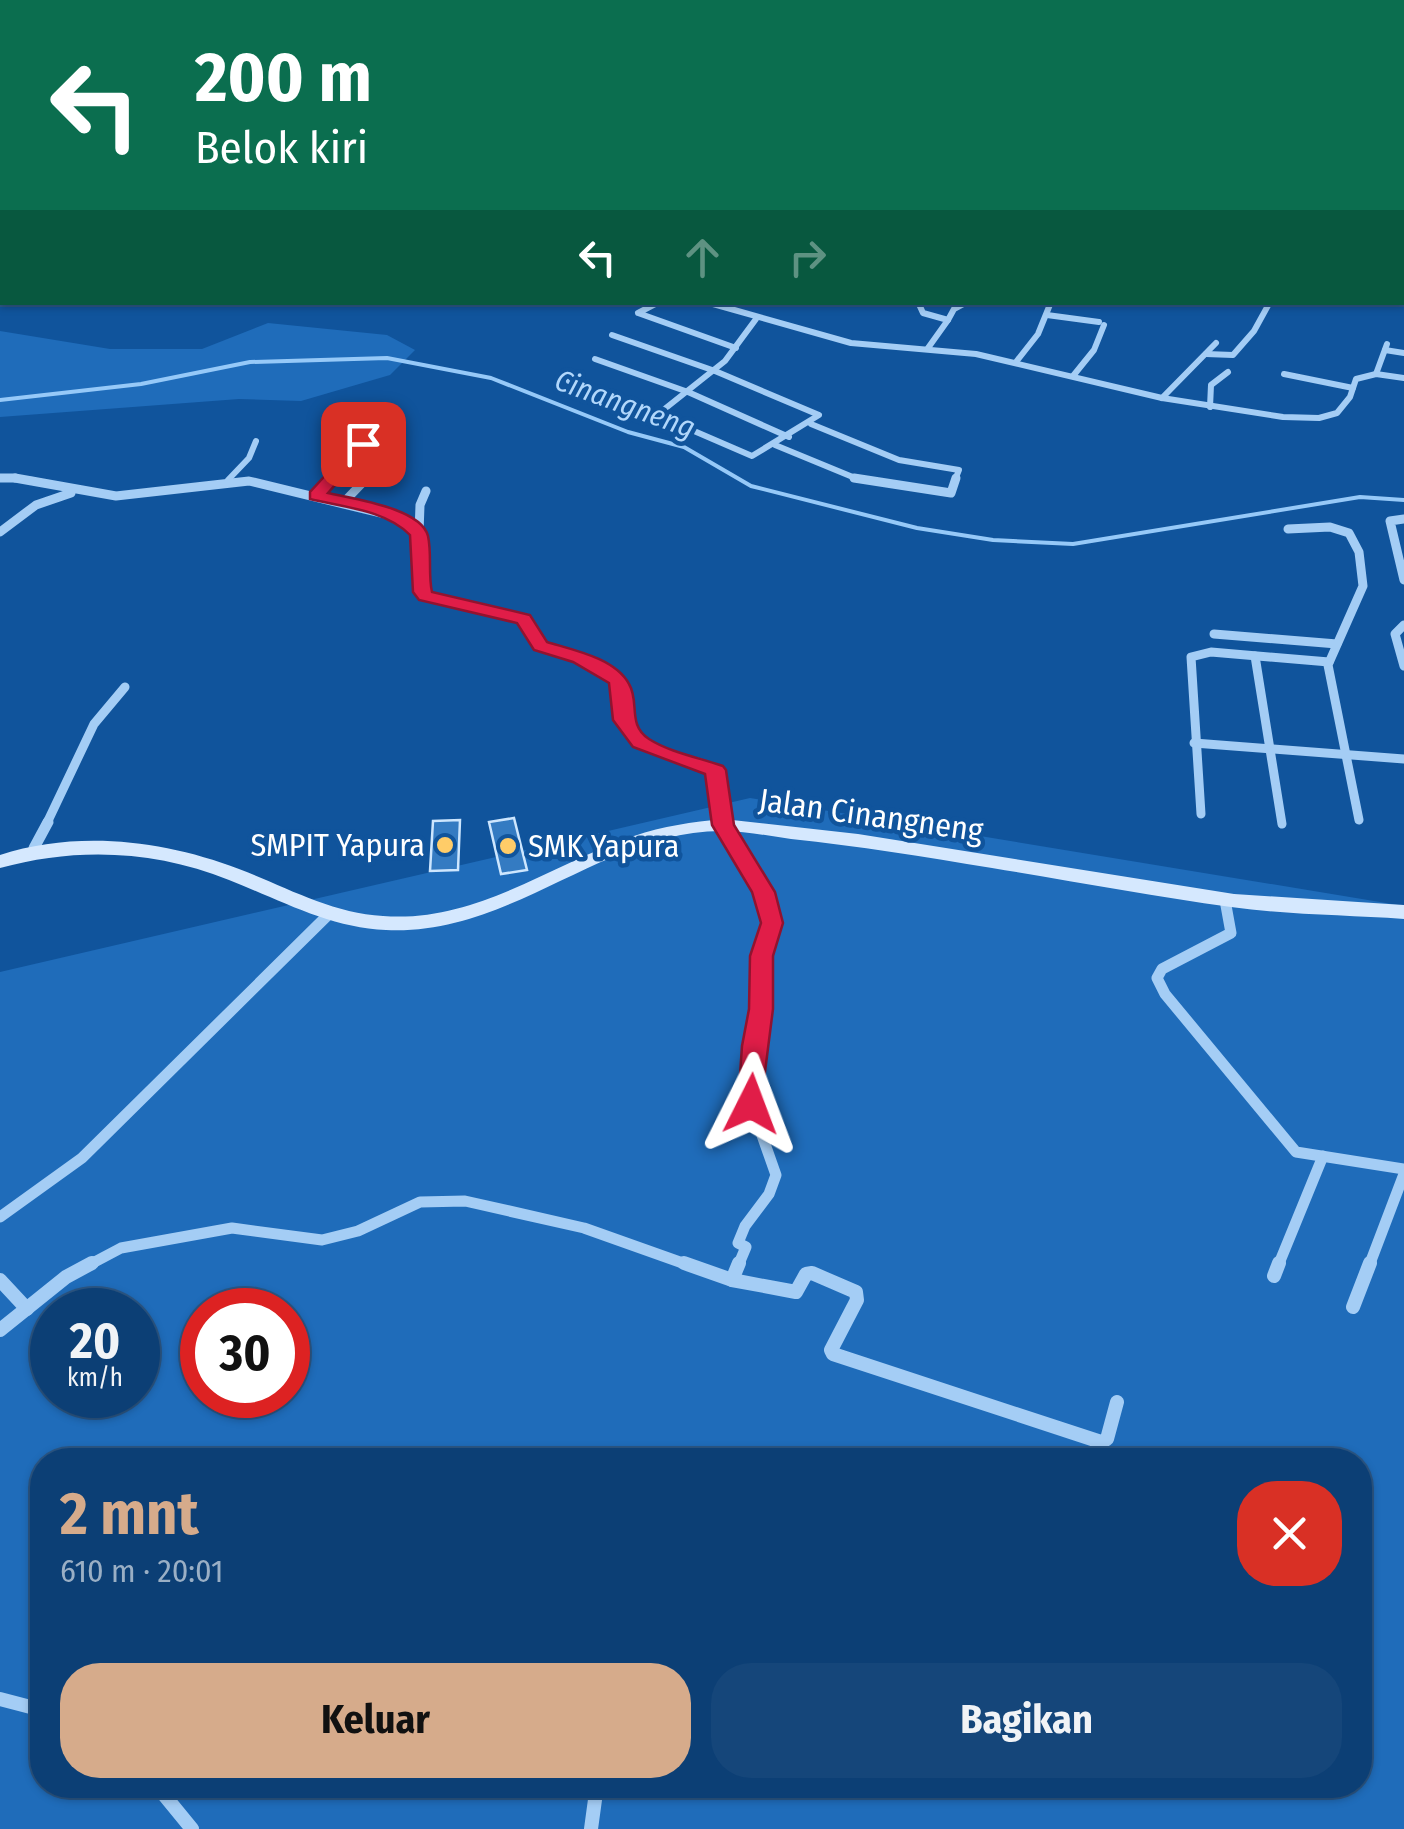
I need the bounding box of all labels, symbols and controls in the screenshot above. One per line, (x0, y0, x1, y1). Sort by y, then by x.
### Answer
text: 200 m (195, 36, 372, 120)
icon: left (30, 40, 160, 170)
text: Belok kiri (195, 121, 368, 175)
icon: left (570, 230, 625, 285)
icon: ahead (675, 230, 730, 285)
icon: right (780, 230, 835, 285)
water label: Cinangneng (550, 362, 700, 446)
pin (321, 402, 406, 487)
icon: arrive (336, 417, 391, 472)
street label: Jalan Cinangneng (757, 780, 985, 850)
place label: SMPIT Yapura (251, 826, 425, 864)
place label: SMK Yapura (528, 827, 679, 865)
marker: SMPIT Yapura (434, 834, 456, 856)
marker: SMK Yapura (497, 835, 519, 857)
position arrow (699, 1052, 803, 1156)
speed limit sign: 30 (180, 1288, 310, 1418)
text: 20 (70, 1311, 120, 1371)
text: km/h (67, 1363, 123, 1393)
text: 2 mnt (60, 1478, 199, 1550)
button: close (1237, 1481, 1342, 1586)
text: 610 m · 20:01 (60, 1552, 223, 1590)
button: Keluar (60, 1663, 691, 1778)
button: Bagikan (711, 1663, 1342, 1778)

